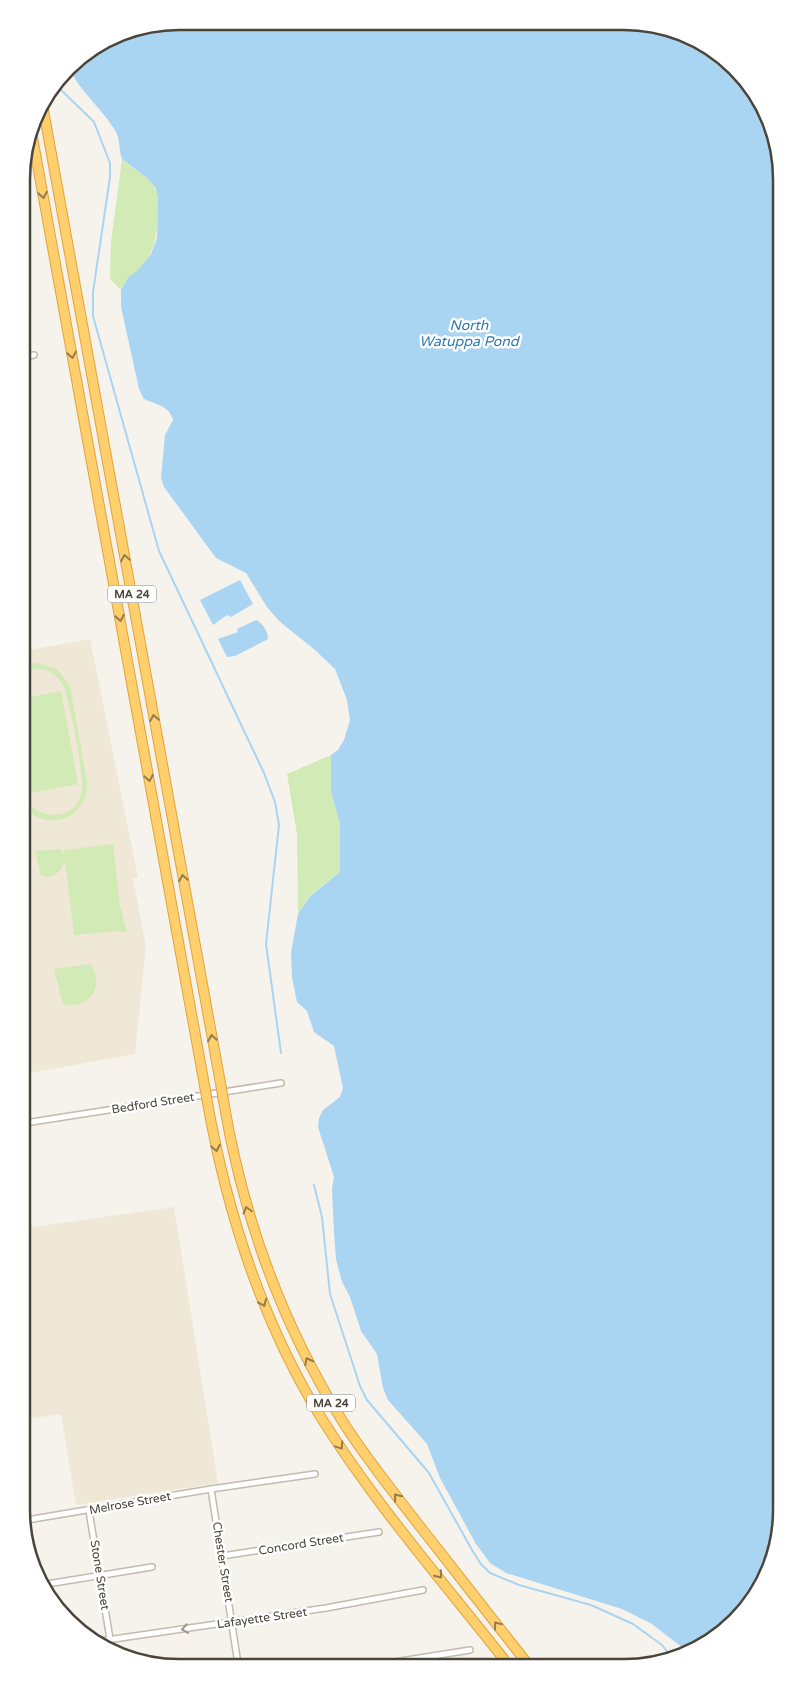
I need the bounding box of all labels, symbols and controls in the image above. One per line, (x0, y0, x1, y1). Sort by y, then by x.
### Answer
one-way arrow (37, 190, 47, 199)
water label: North Watuppa Pond (419, 317, 521, 350)
one-way arrow (67, 350, 77, 359)
one-way arrow (121, 553, 131, 562)
road number: MA 24 (108, 586, 156, 602)
one-way arrow (114, 613, 124, 622)
one-way arrow (149, 713, 160, 722)
one-way arrow (143, 773, 153, 782)
one-way arrow (178, 873, 188, 882)
one-way arrow (207, 1033, 217, 1042)
street label: Bedford Street (111, 1089, 196, 1116)
one-way arrow (210, 1144, 221, 1153)
one-way arrow (243, 1207, 253, 1215)
one-way arrow (257, 1298, 268, 1307)
one-way arrow (304, 1357, 314, 1366)
road number: MA 24 (307, 1395, 355, 1412)
one-way arrow (334, 1440, 343, 1450)
street label: Melrose Street (88, 1489, 172, 1517)
one-way arrow (394, 1494, 402, 1503)
street label: Chester Street (210, 1521, 236, 1604)
street label: Concord Street (258, 1530, 345, 1558)
street label: Stone Street (88, 1539, 112, 1611)
one-way arrow (433, 1570, 442, 1579)
street label: Lafayette Street (216, 1605, 308, 1631)
one-way arrow (494, 1621, 503, 1630)
one-way arrow (180, 1624, 189, 1634)

